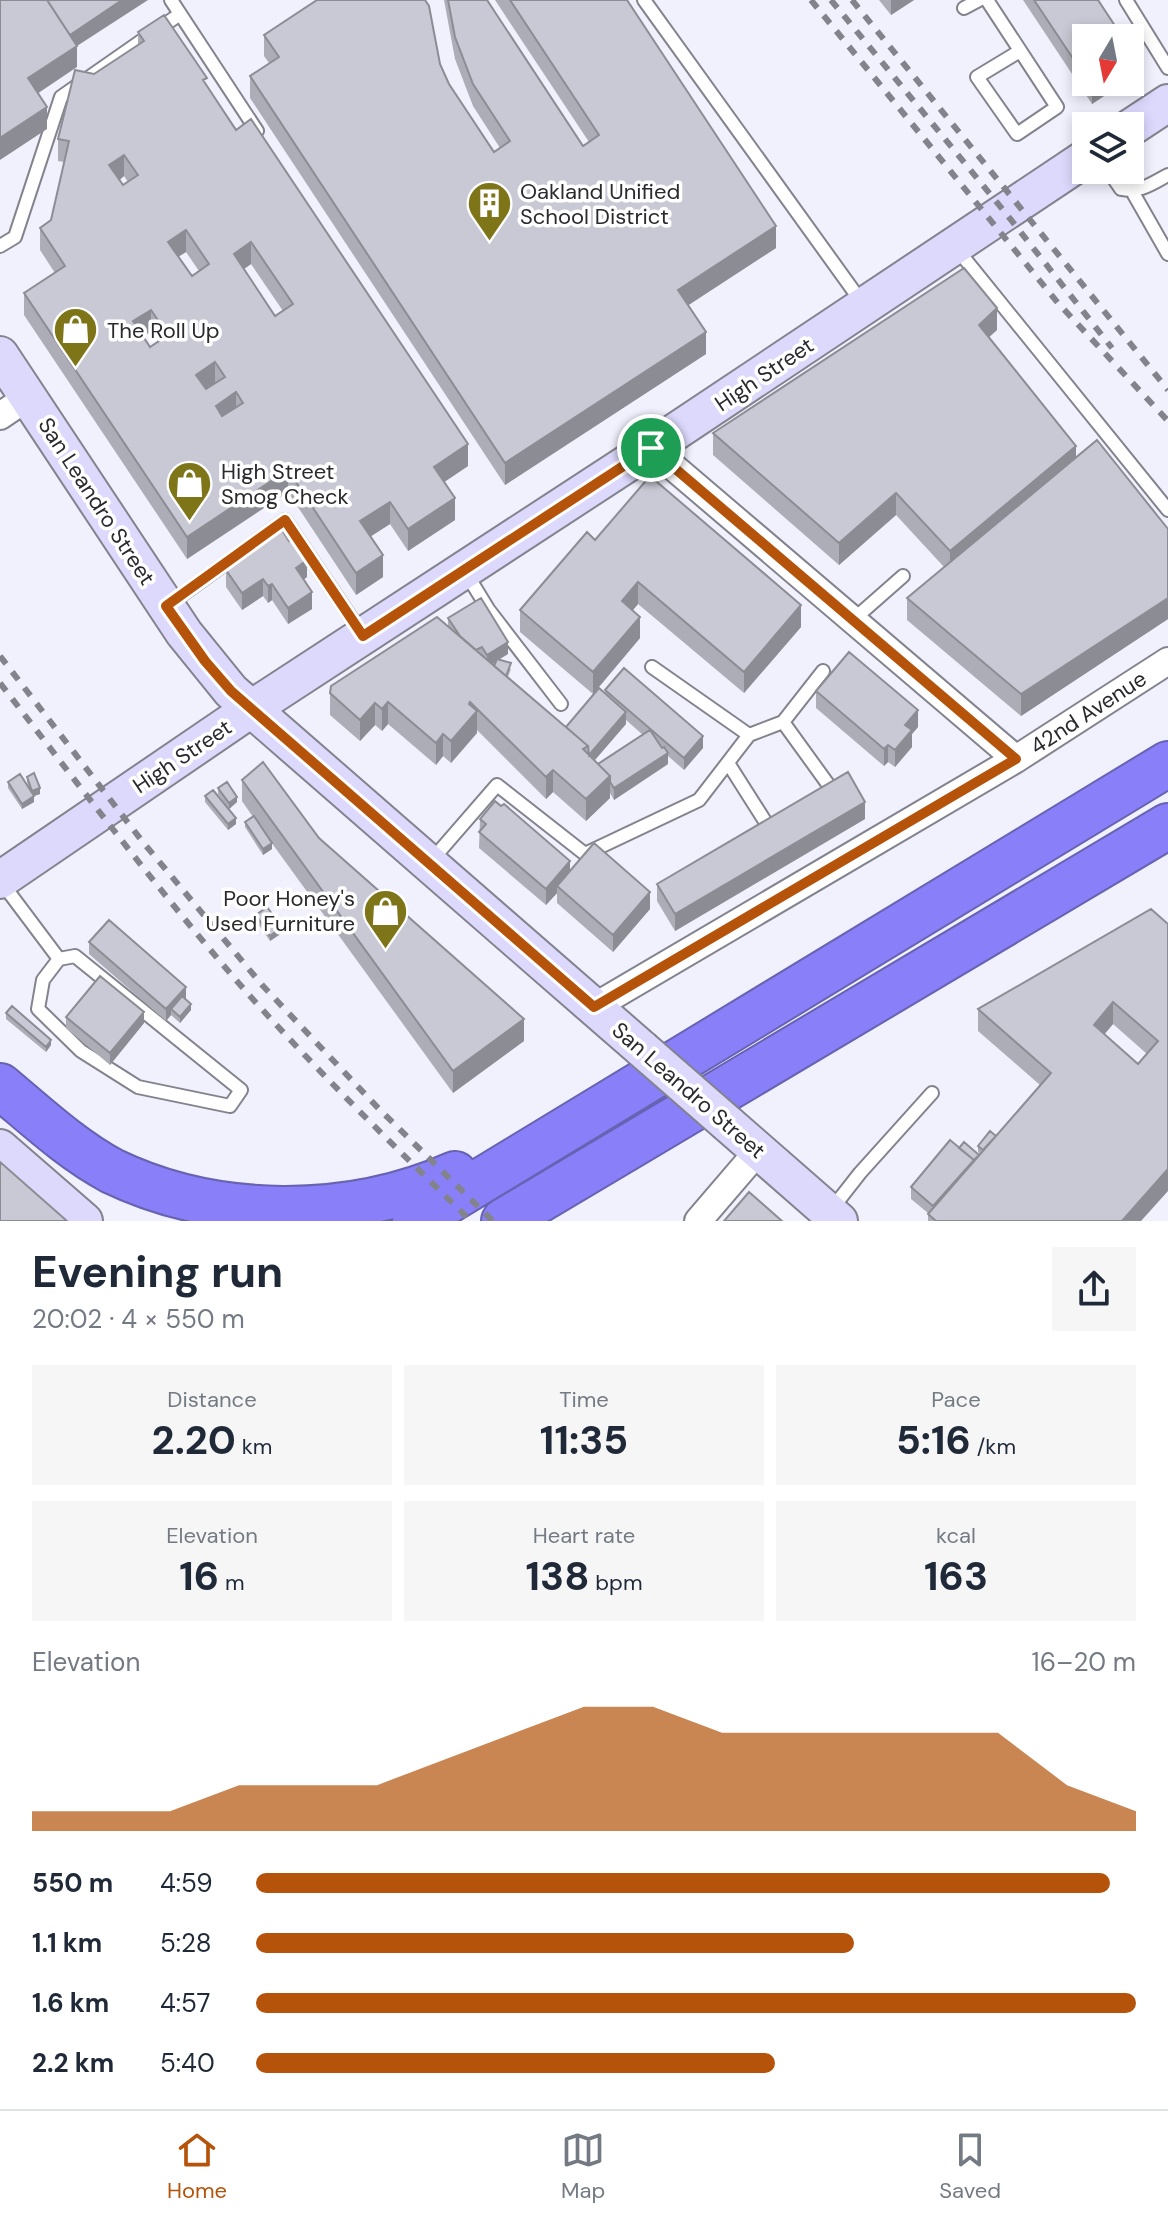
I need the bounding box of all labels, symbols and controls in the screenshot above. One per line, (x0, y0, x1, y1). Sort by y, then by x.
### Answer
north arrow (1072, 24, 1144, 96)
map controls (1072, 24, 1144, 184)
button: layers (1072, 112, 1144, 184)
place label: Oakland Unified School District (520, 177, 680, 231)
building icon: Oakland Unified School District (465, 180, 513, 243)
shop icon: The Roll Up (52, 306, 100, 369)
place label: The Roll Up (107, 316, 220, 345)
street label: High Street (709, 331, 819, 418)
street label: San Leandro Street (32, 412, 162, 591)
pin (617, 414, 685, 482)
icon: arrive (629, 426, 673, 470)
place label: High Street Smog Check (221, 457, 349, 511)
shop icon: High Street Smog Check (166, 460, 214, 523)
street label: 42nd Avenue (1025, 664, 1152, 761)
street label: High Street (127, 713, 237, 800)
place label: Poor Honey's Used Furniture (206, 884, 355, 938)
shop icon: Poor Honey's Used Furniture (362, 887, 410, 950)
street label: San Leandro Street (606, 1016, 771, 1165)
text: Evening run (32, 1243, 283, 1301)
button: share (1052, 1247, 1136, 1331)
text: 20:02 · 4 × 550 m (32, 1302, 245, 1336)
text: Distance (167, 1385, 257, 1414)
text: Time (559, 1385, 609, 1414)
text: Pace (931, 1385, 981, 1414)
text: 2.20 (152, 1414, 236, 1466)
text: 11:35 (540, 1414, 628, 1466)
text: 5:16 (896, 1414, 971, 1466)
text: km (236, 1432, 272, 1461)
text: /km (971, 1432, 1016, 1461)
text: Elevation (166, 1521, 258, 1550)
text: Heart rate (533, 1521, 635, 1550)
text: kcal (936, 1521, 976, 1550)
text: 16 (179, 1550, 219, 1602)
text: 138 (526, 1550, 590, 1602)
text: 163 (924, 1550, 988, 1602)
text: m (219, 1568, 245, 1597)
text: bpm (590, 1568, 643, 1597)
text: Elevation (32, 1645, 140, 1679)
text: 16–20 m (1032, 1645, 1136, 1679)
text: 550 m (32, 1866, 113, 1900)
text: 4:59 (160, 1866, 212, 1900)
text: 1.1 km (32, 1926, 102, 1960)
text: 5:28 (160, 1926, 211, 1960)
text: 1.6 km (32, 1986, 109, 2020)
text: 4:57 (160, 1986, 210, 2020)
text: 2.2 km (32, 2046, 114, 2080)
text: 5:40 (160, 2046, 215, 2080)
tab: Home (167, 2128, 227, 2205)
tab: Map (561, 2128, 605, 2205)
tab: Saved (939, 2128, 1001, 2205)

